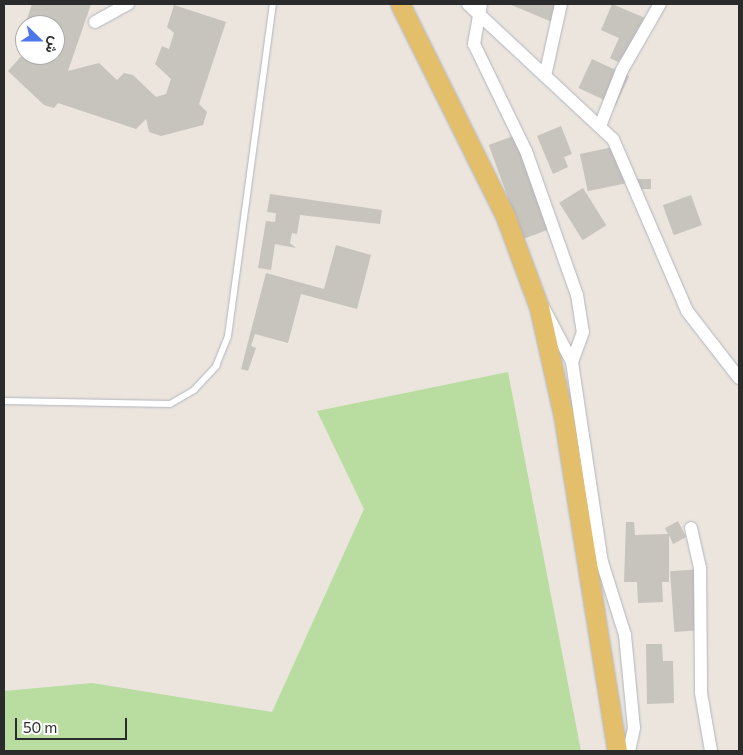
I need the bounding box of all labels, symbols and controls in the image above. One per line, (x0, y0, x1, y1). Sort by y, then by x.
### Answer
north arrow (15, 15, 65, 65)
text: ش (42, 34, 64, 56)
scale bar (18, 708, 130, 740)
text: 50 m (23, 718, 57, 736)

